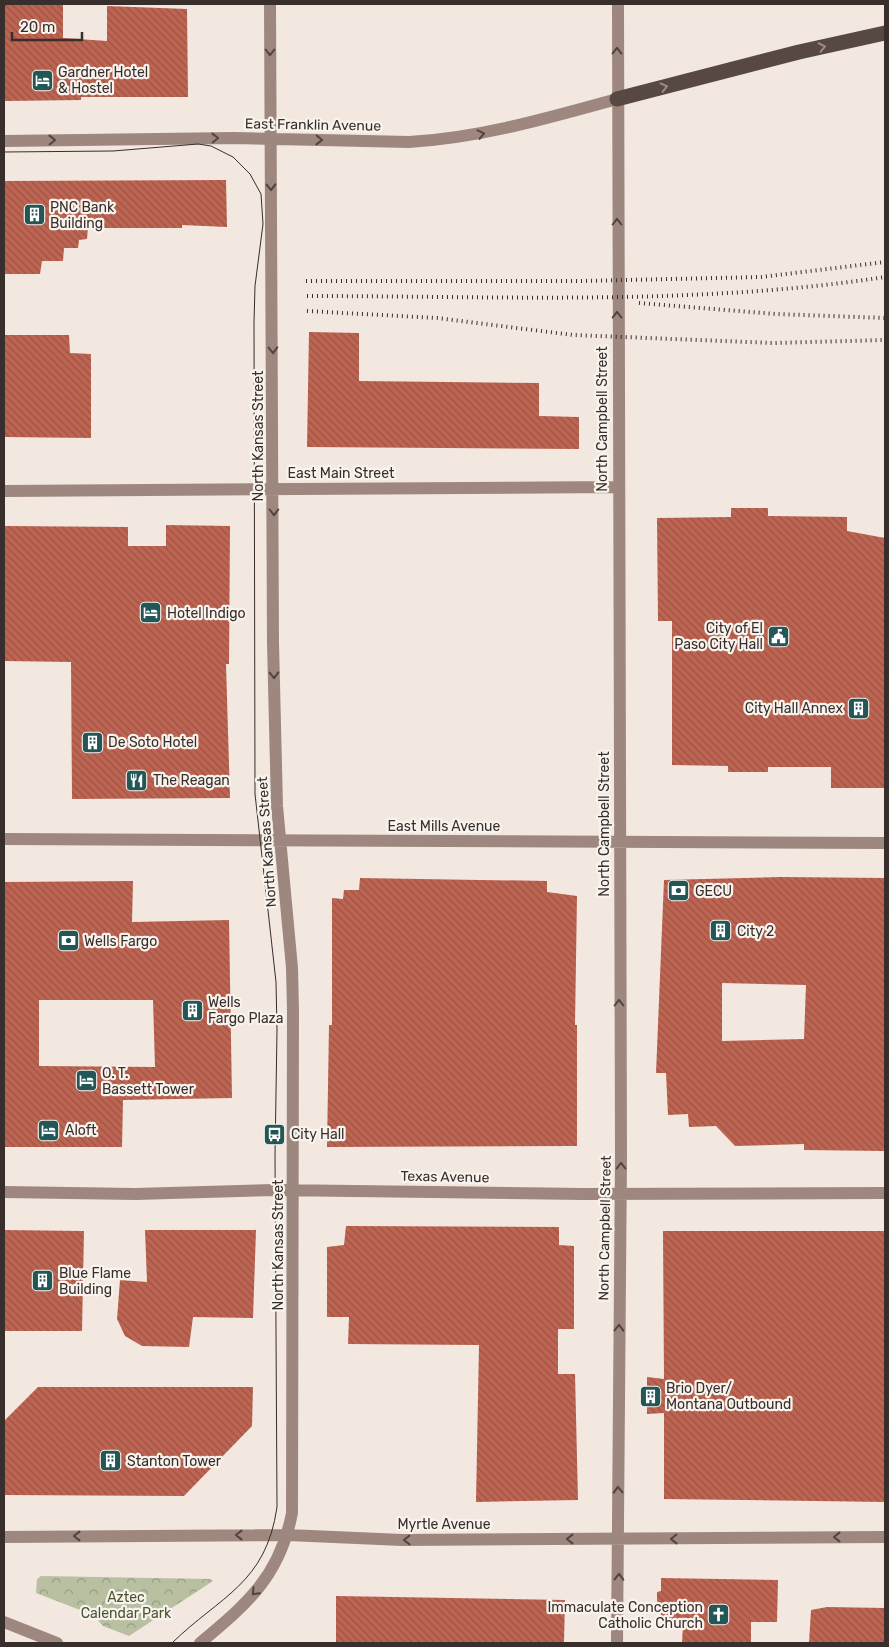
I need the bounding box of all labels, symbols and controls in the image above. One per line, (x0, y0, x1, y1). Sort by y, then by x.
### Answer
scale bar (12, 10, 82, 42)
text: 20 m (20, 18, 55, 36)
one-way arrow (817, 42, 826, 53)
one-way arrow (612, 47, 623, 55)
one-way arrow (265, 49, 275, 57)
place label: Gardner Hotel & Hostel (58, 64, 148, 97)
hotel icon: Gardner Hotel & Hostel (30, 68, 54, 92)
one-way arrow (660, 82, 668, 92)
street label: East Franklin Avenue (245, 115, 381, 135)
one-way arrow (476, 129, 485, 140)
one-way arrow (212, 133, 219, 143)
one-way arrow (49, 135, 57, 145)
one-way arrow (316, 135, 323, 145)
one-way arrow (266, 184, 276, 192)
place label: PNC Bank Building (50, 199, 115, 232)
building icon: PNC Bank Building (22, 203, 46, 227)
one-way arrow (612, 218, 622, 226)
one-way arrow (612, 311, 622, 318)
one-way arrow (267, 346, 278, 354)
street label: North Campbell Street (594, 346, 611, 492)
street label: North Kansas Street (250, 370, 267, 501)
street label: East Main Street (288, 465, 395, 482)
one-way arrow (269, 509, 279, 517)
hotel icon: Hotel Indigo (139, 601, 163, 625)
place label: Hotel Indigo (167, 605, 246, 622)
place label: City of El Paso City Hall (674, 620, 763, 653)
public building icon: City of El Paso City Hall (767, 624, 791, 648)
one-way arrow (269, 672, 279, 679)
building icon: City Hall Annex (847, 696, 871, 720)
place label: City Hall Annex (745, 700, 843, 717)
building icon: De Soto Hotel (80, 730, 104, 754)
place label: De Soto Hotel (108, 734, 197, 751)
street label: North Campbell Street (596, 751, 613, 897)
restaurant icon: The Reagan (125, 768, 149, 792)
place label: The Reagan (153, 772, 230, 789)
street label: North Kansas Street (254, 776, 280, 908)
street label: East Mills Avenue (388, 818, 501, 835)
bank icon: GECU (667, 879, 691, 903)
place label: GECU (695, 883, 732, 900)
building icon: City 2 (709, 919, 733, 943)
place label: City 2 (737, 923, 774, 940)
bank icon: Wells Fargo (56, 929, 80, 953)
place label: Wells Fargo (84, 933, 157, 950)
place label: Wells Fargo Plaza (208, 994, 283, 1027)
building icon: Wells Fargo Plaza (180, 998, 204, 1022)
one-way arrow (614, 999, 624, 1006)
place label: O. T. Bassett Tower (102, 1065, 195, 1098)
hotel icon: O. T. Bassett Tower (74, 1069, 98, 1093)
hotel icon: Aloft (37, 1118, 61, 1142)
place label: Aloft (65, 1122, 97, 1139)
bus stop icon: City Hall (263, 1122, 287, 1146)
place label: City Hall (291, 1126, 345, 1143)
street label: North Campbell Street (595, 1155, 615, 1301)
one-way arrow (616, 1161, 626, 1169)
street label: Texas Avenue (400, 1168, 490, 1186)
street label: North Kansas Street (270, 1179, 287, 1310)
place label: Blue Flame Building (59, 1265, 131, 1298)
building icon: Blue Flame Building (31, 1269, 55, 1293)
one-way arrow (614, 1324, 624, 1332)
place label: Brio Dyer/ Montana Outbound (666, 1380, 791, 1413)
building icon: Brio Dyer/ Montana Outbound (638, 1384, 662, 1408)
building icon: Stanton Tower (99, 1449, 123, 1473)
place label: Stanton Tower (127, 1453, 222, 1470)
one-way arrow (613, 1486, 623, 1494)
street label: Myrtle Avenue (398, 1516, 491, 1533)
one-way arrow (235, 1530, 242, 1540)
one-way arrow (72, 1531, 80, 1541)
one-way arrow (832, 1532, 840, 1542)
one-way arrow (566, 1534, 574, 1544)
one-way arrow (670, 1534, 678, 1544)
one-way arrow (403, 1535, 411, 1545)
one-way arrow (614, 1573, 624, 1580)
one-way arrow (252, 1586, 261, 1595)
park label: Aztec Calendar Park (81, 1589, 172, 1622)
place label: Immaculate Conception Catholic Church (548, 1599, 703, 1632)
church icon: Immaculate Conception Catholic Church (707, 1603, 731, 1627)

